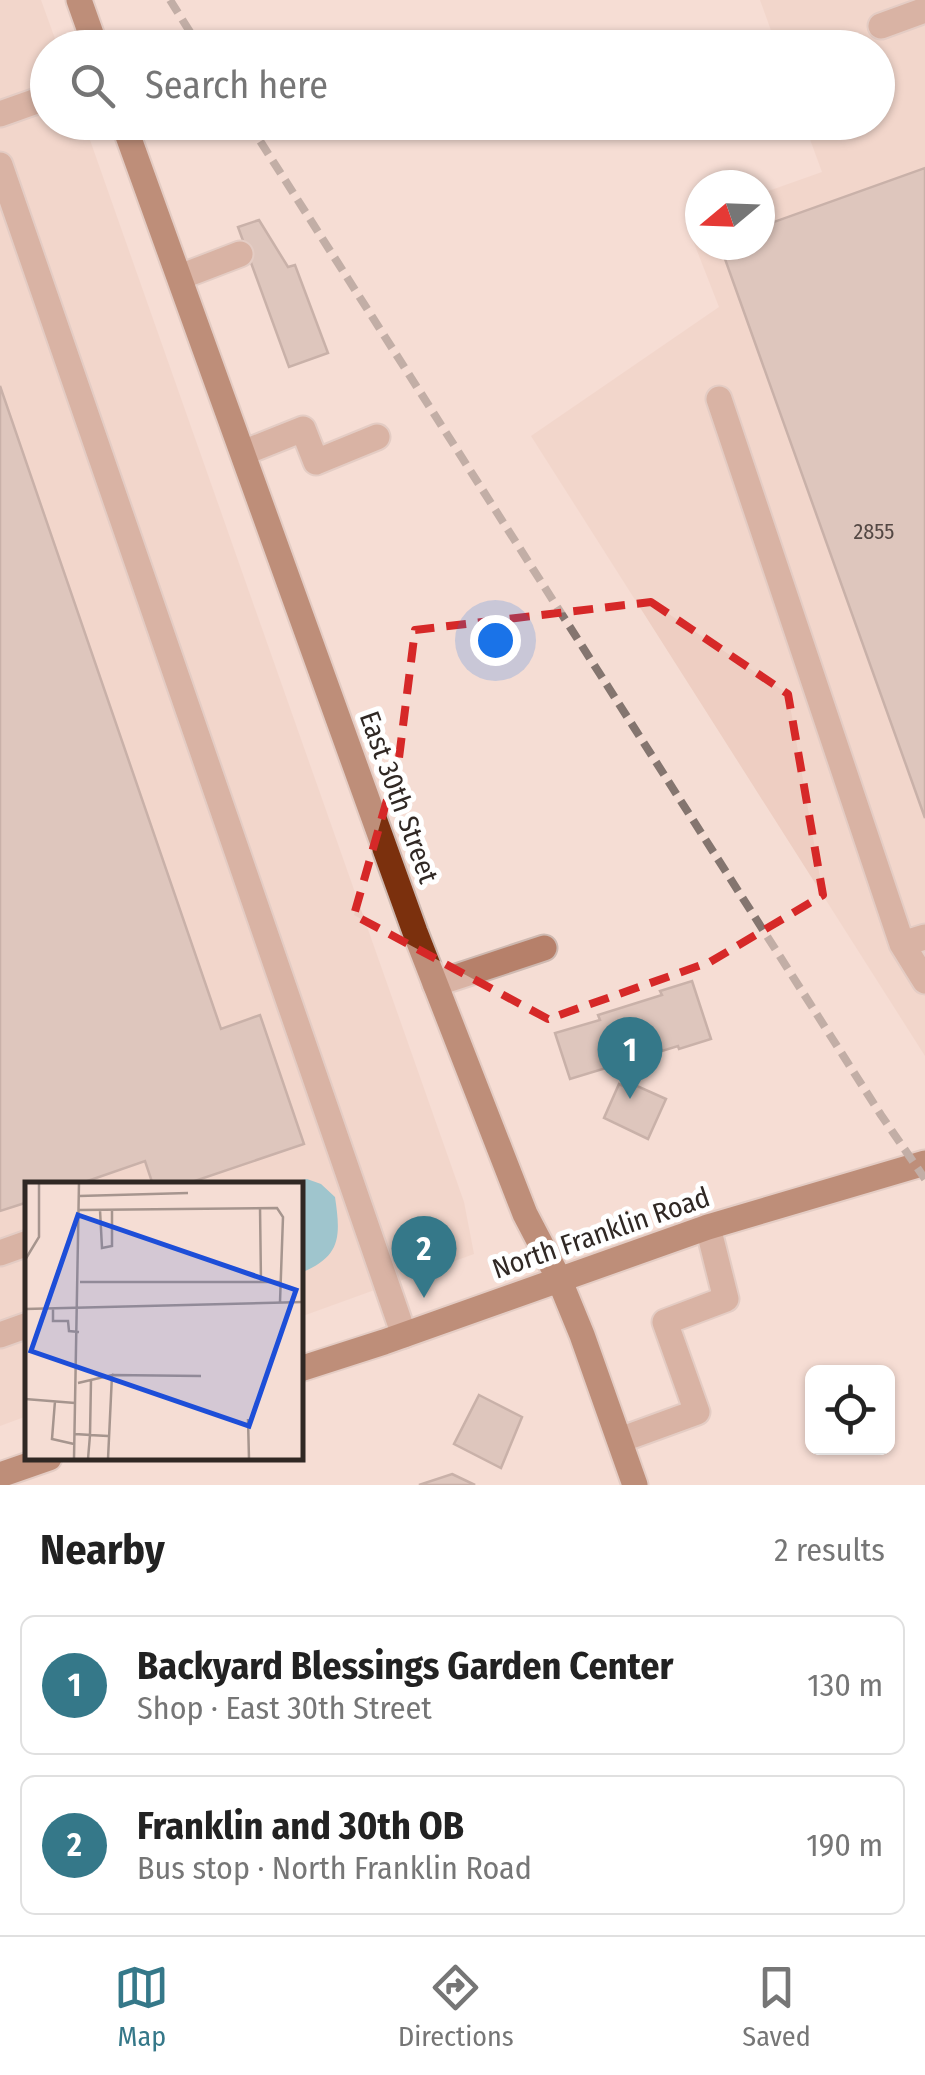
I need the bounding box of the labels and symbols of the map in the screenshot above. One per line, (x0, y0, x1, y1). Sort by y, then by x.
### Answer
north arrow (685, 170, 775, 260)
house number: 2855 (854, 518, 894, 545)
your location (470, 615, 521, 666)
street label: East 30th Street (353, 707, 446, 888)
pin: 1 (598, 1016, 662, 1099)
street label: North Franklin Road (488, 1180, 714, 1286)
inset map (25, 1182, 302, 1460)
pin: 2 (392, 1216, 456, 1298)

